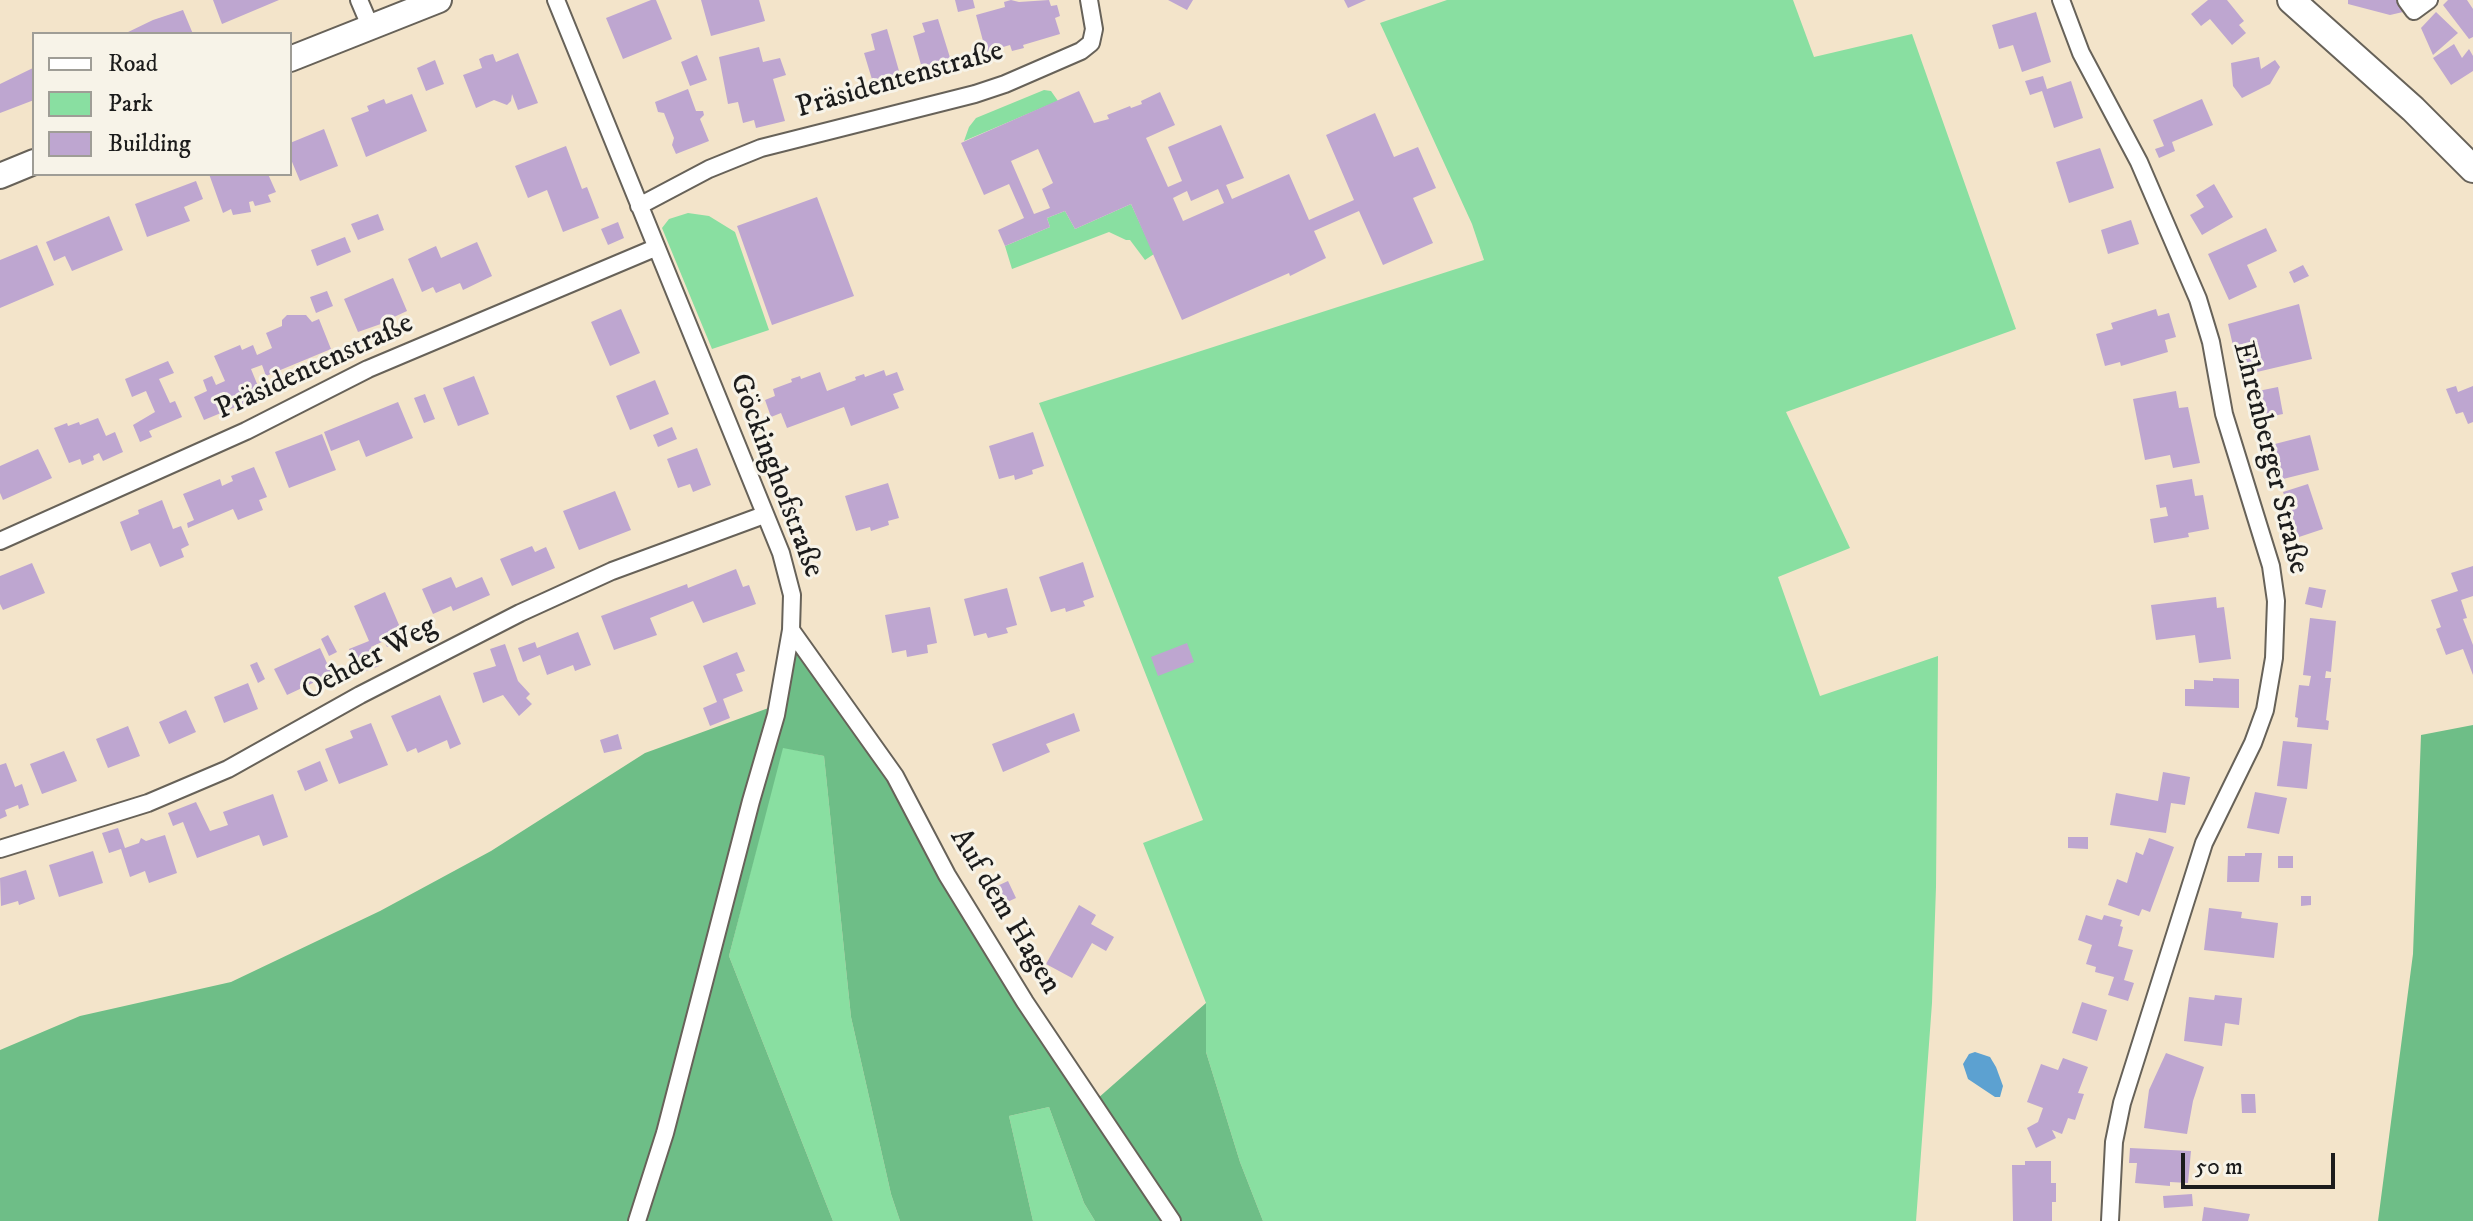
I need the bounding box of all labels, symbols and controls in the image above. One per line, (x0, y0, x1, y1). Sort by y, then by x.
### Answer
legend (32, 32, 292, 176)
street label: Präsidentenstraße (792, 34, 1008, 128)
text: Road (108, 49, 158, 79)
text: Park (108, 89, 153, 119)
text: Building (108, 129, 191, 159)
street label: Präsidentenstraße (211, 307, 419, 429)
street label: Ehrenberger Straße (2223, 338, 2315, 578)
street label: Göckinghofstraße (720, 369, 830, 583)
street label: Oehder Weg (296, 610, 444, 710)
street label: Auf dem Hagen (941, 823, 1067, 1001)
scale bar (2185, 1137, 2339, 1187)
text: 50 m (2195, 1152, 2243, 1182)

